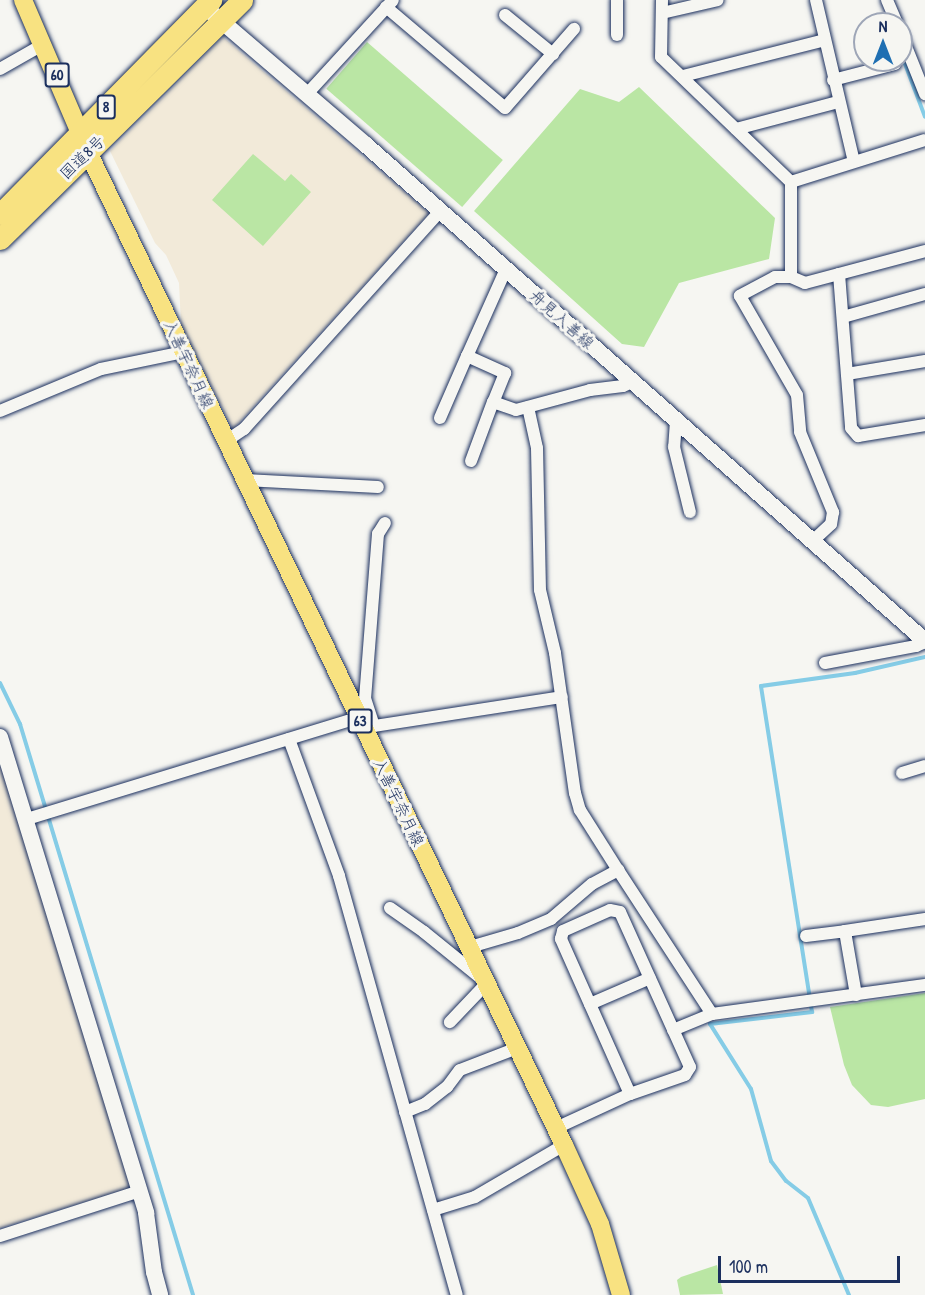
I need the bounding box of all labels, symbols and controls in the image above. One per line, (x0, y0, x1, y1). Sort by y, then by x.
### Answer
north arrow (853, 12, 913, 72)
text: N (879, 15, 887, 37)
road number: 60 (44, 63, 70, 87)
road number: 8 (96, 95, 116, 119)
street label: 国道8号 (56, 131, 108, 183)
street label: 舟見入善線 (526, 285, 598, 353)
street label: 入善宇奈月線 (160, 316, 218, 412)
road number: 63 (346, 709, 374, 733)
street label: 入善宇奈月線 (369, 755, 429, 849)
scale bar (721, 1244, 902, 1282)
text: 100 m (729, 1254, 768, 1279)

